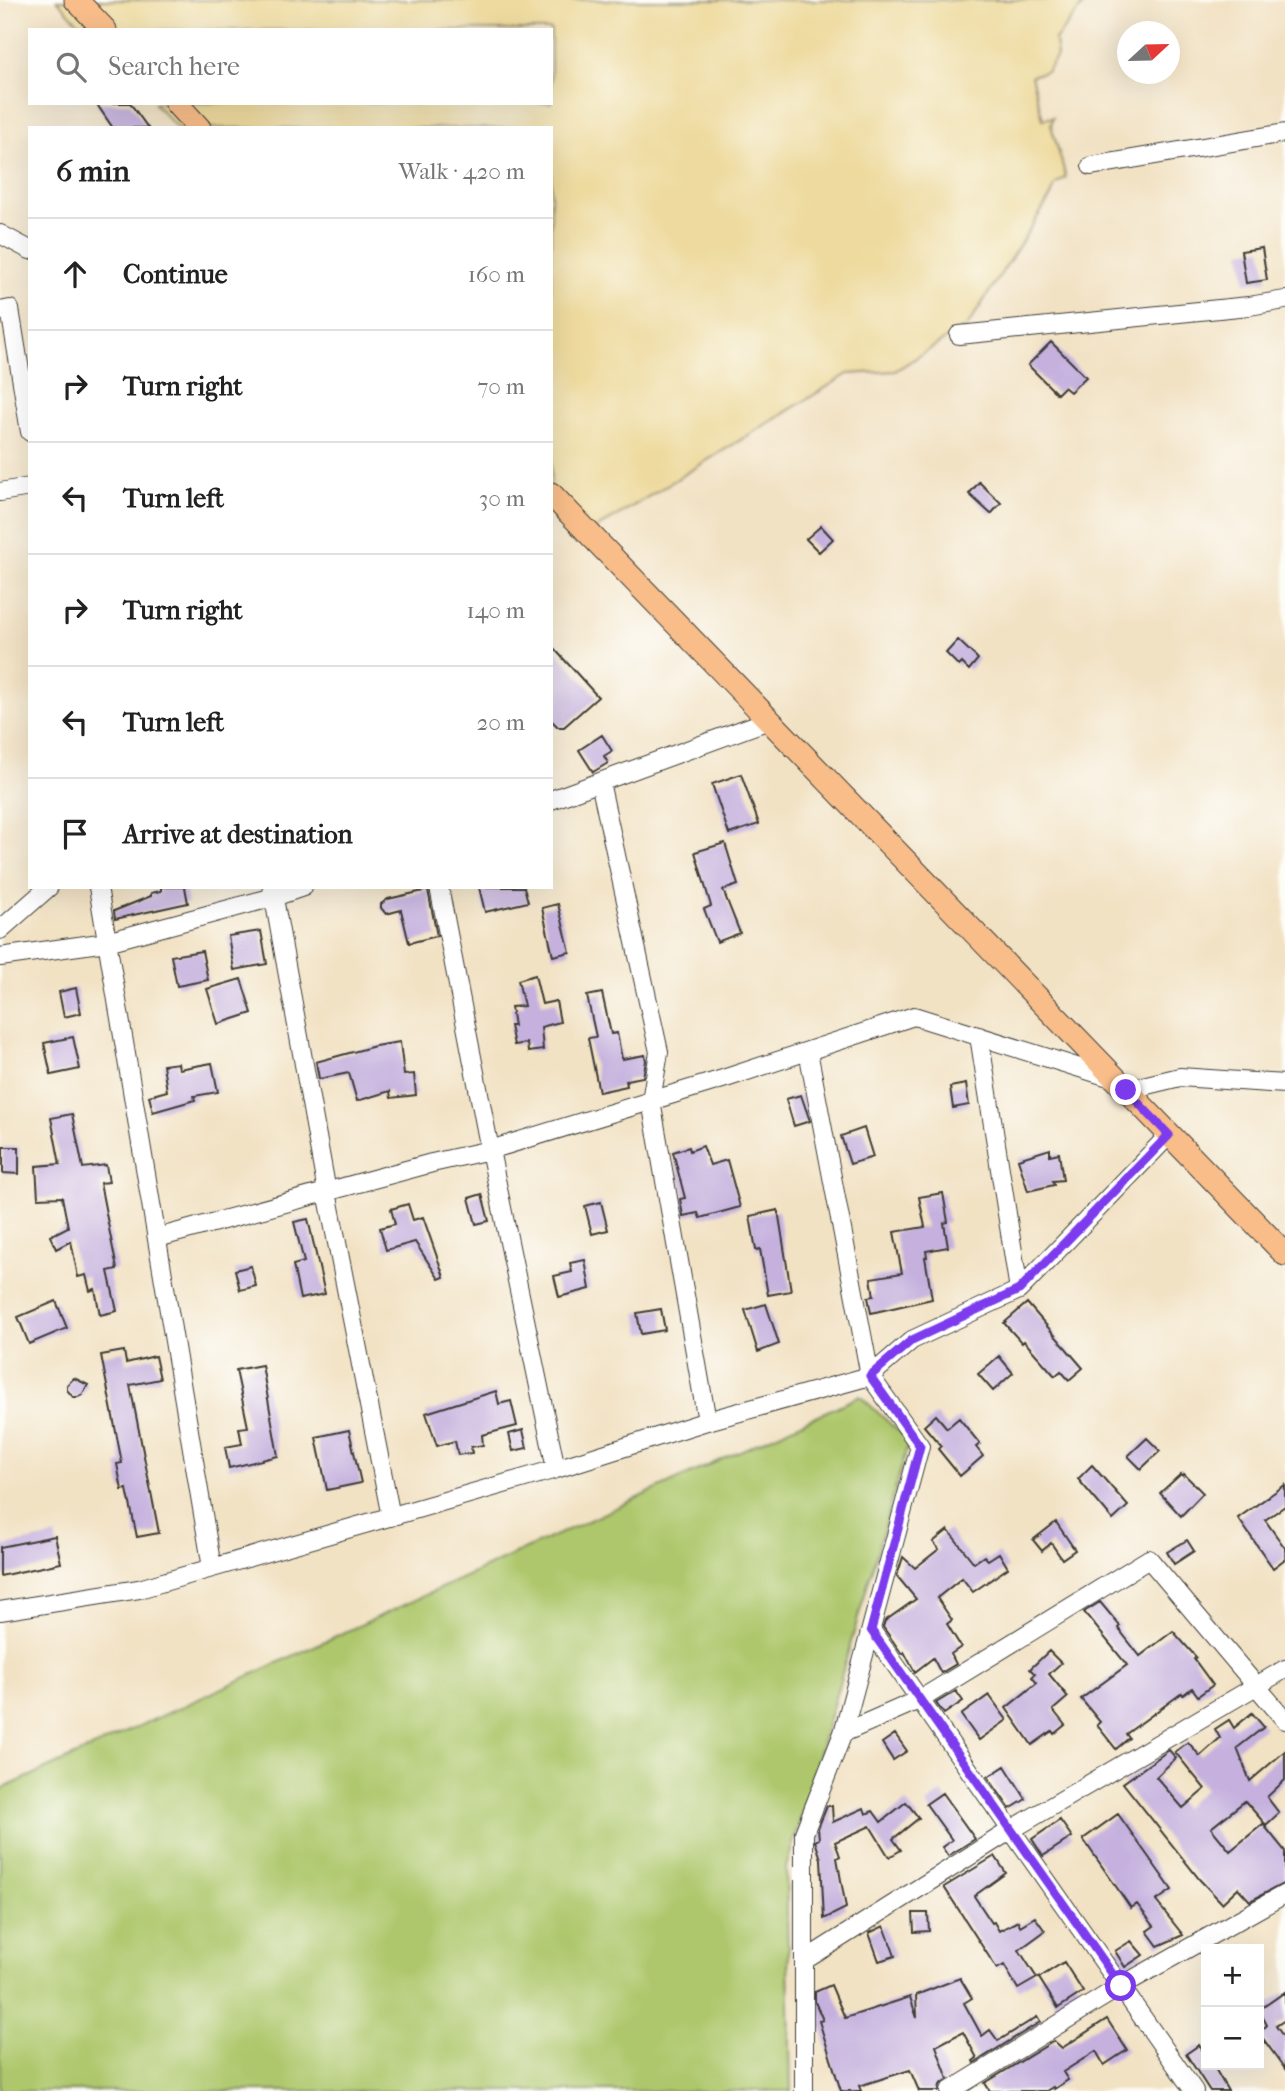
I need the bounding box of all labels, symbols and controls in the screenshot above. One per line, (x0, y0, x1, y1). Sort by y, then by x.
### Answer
north arrow (1117, 21, 1180, 84)
search box (28, 28, 553, 105)
icon: search (52, 48, 90, 86)
text: Search here (108, 51, 240, 82)
text: 6 min (56, 154, 130, 189)
text: Walk · 420 m (398, 158, 525, 185)
icon: ahead (56, 255, 94, 293)
text: Continue (123, 259, 228, 290)
text: 160 m (468, 261, 525, 288)
icon: right (56, 367, 94, 405)
text: Turn right (123, 371, 243, 402)
text: 70 m (477, 373, 525, 400)
icon: left (56, 479, 94, 517)
text: Turn left (123, 483, 224, 514)
text: 30 m (479, 485, 525, 512)
icon: right (56, 591, 94, 629)
text: Turn right (123, 595, 243, 626)
text: 140 m (466, 597, 525, 624)
icon: left (56, 703, 94, 741)
text: Turn left (123, 707, 224, 738)
text: 20 m (476, 709, 525, 736)
icon: arrive (56, 815, 94, 853)
text: Arrive at destination (123, 819, 353, 850)
route end (1110, 1074, 1141, 1105)
map controls (1201, 1944, 1264, 2070)
button: + (1201, 1944, 1264, 2007)
route start (1105, 1970, 1136, 2001)
button: − (1201, 2007, 1264, 2070)

